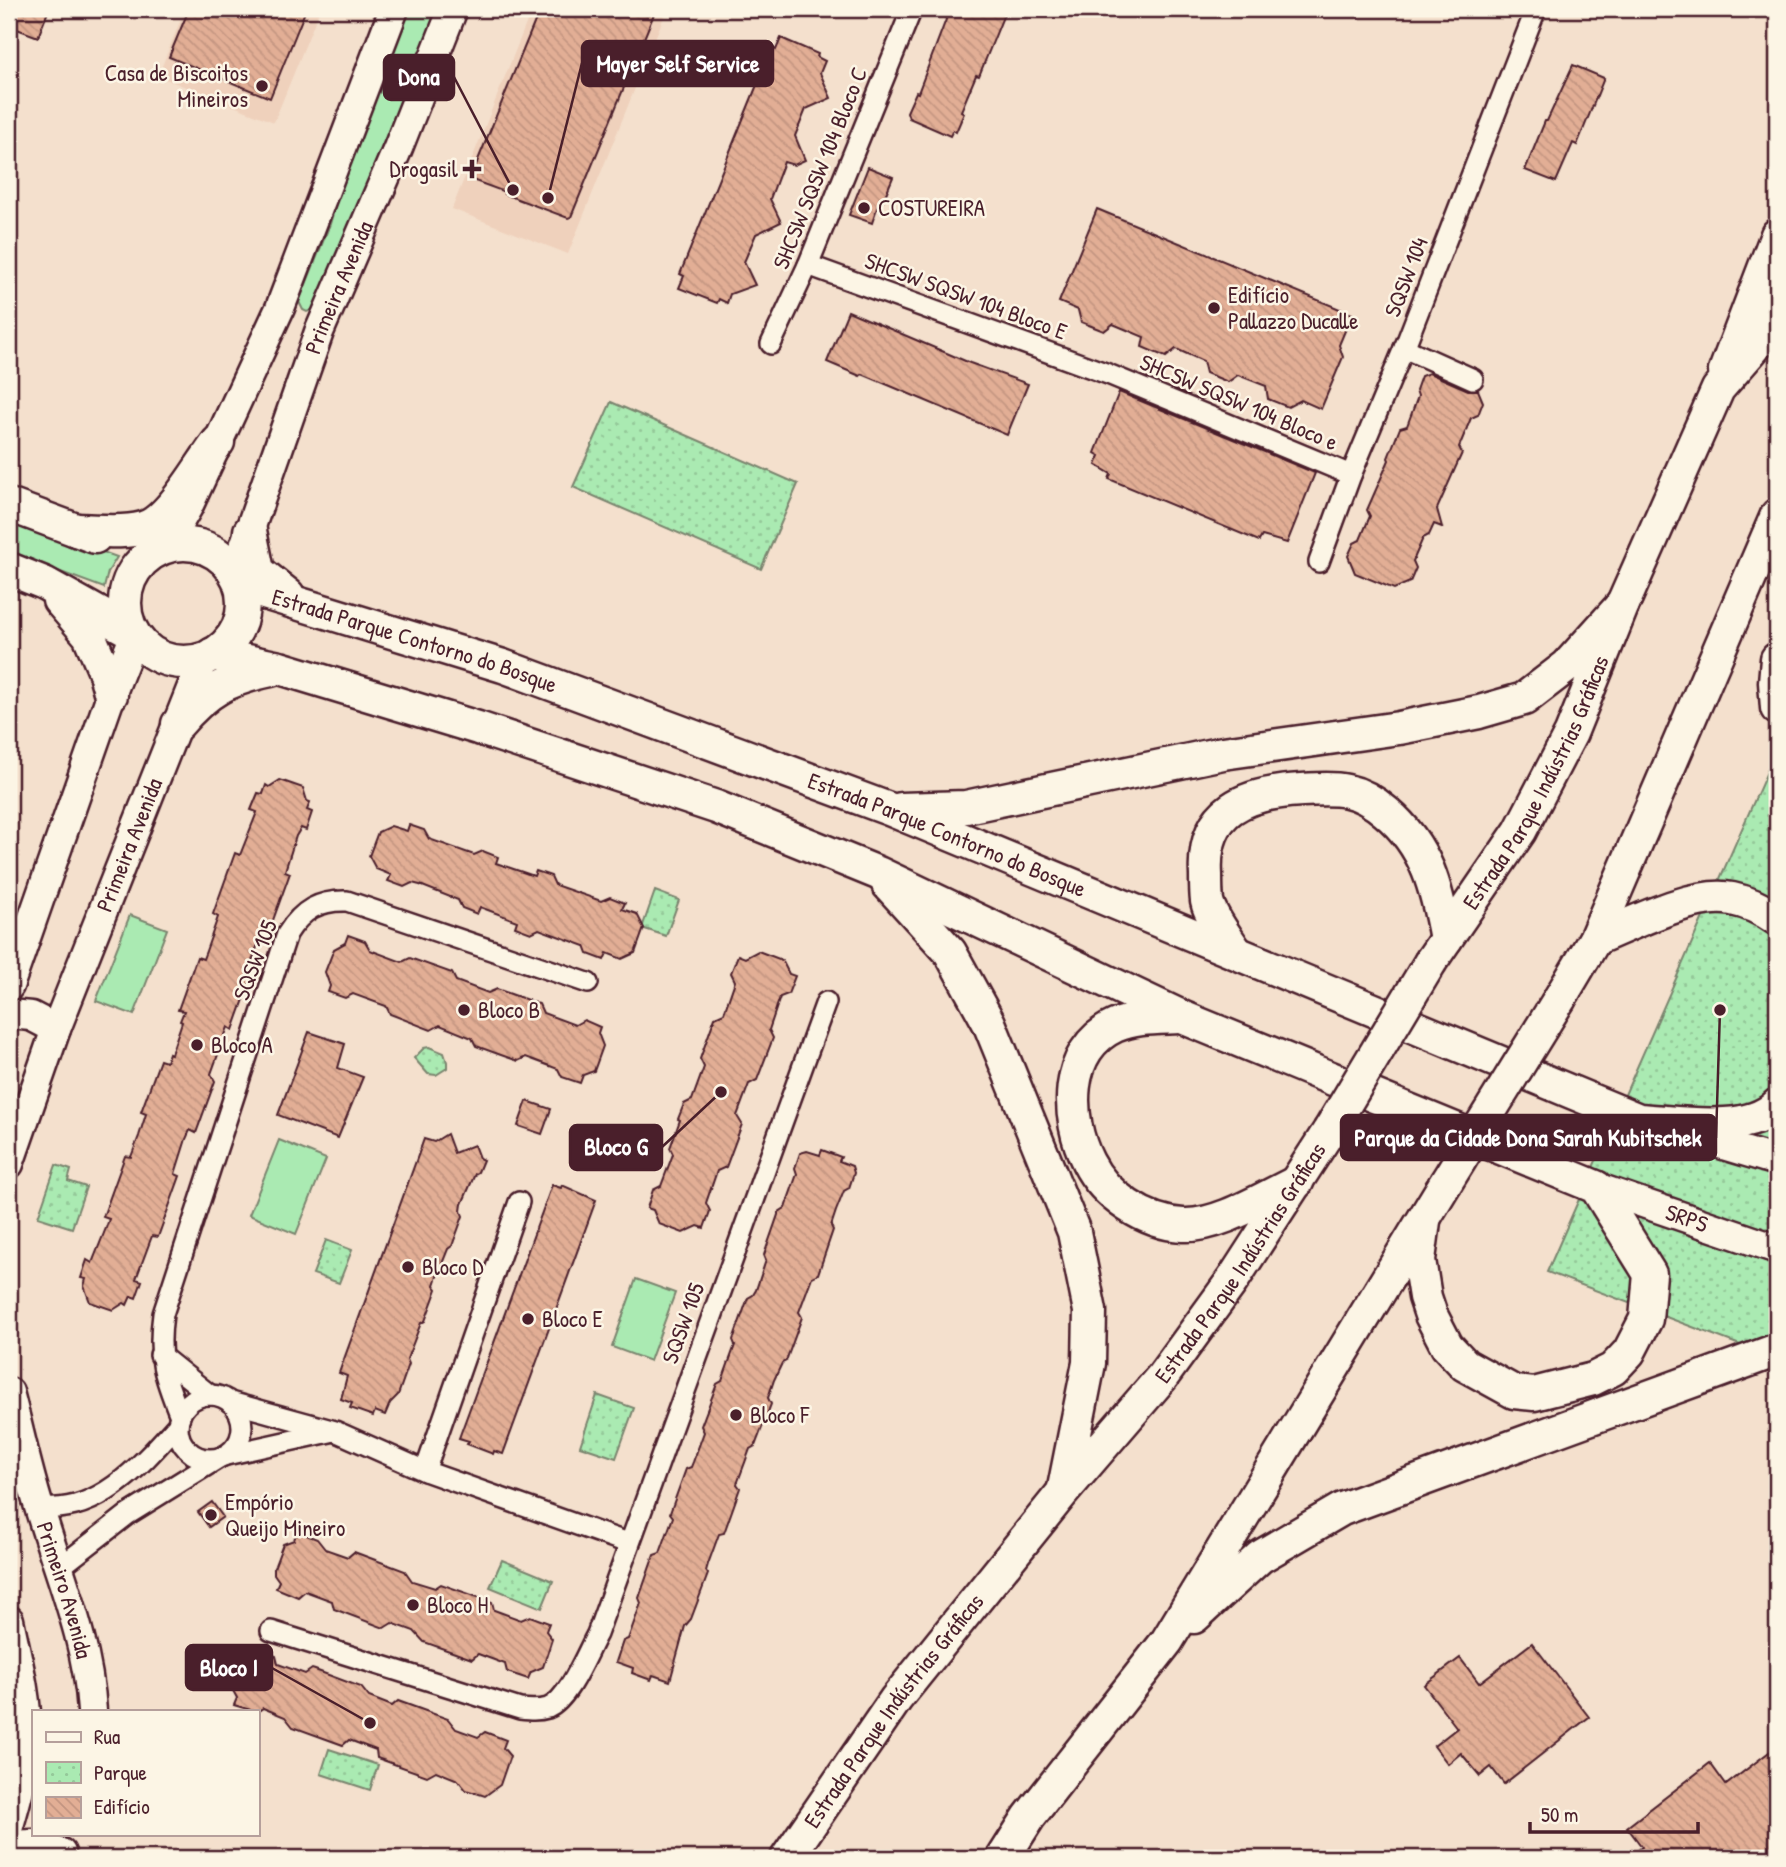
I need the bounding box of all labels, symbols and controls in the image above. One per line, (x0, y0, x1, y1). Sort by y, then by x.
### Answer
callout: Mayer Self Service (582, 41, 773, 86)
text: Mayer Self Service (597, 47, 760, 80)
callout: Dona (384, 55, 454, 100)
place label: Casa de Biscoitos Mineiros (105, 57, 248, 114)
text: Dona (398, 60, 440, 92)
street label: SHCSW SQSW 104 Bloco C (765, 62, 874, 273)
marker: Casa de Biscoitos Mineiros (254, 78, 270, 94)
place label: Drogasil (390, 153, 459, 184)
marker: Drogasil (464, 161, 480, 177)
place label: COSTUREIRA (878, 192, 985, 223)
marker: COSTUREIRA (856, 200, 872, 216)
street label: Primeira Avenida (297, 216, 380, 358)
street label: SQSW 104 (1376, 233, 1435, 321)
street label: SHCSW SQSW 104 Bloco E (861, 245, 1071, 346)
place label: Edifício Pallazzo Ducalle (1228, 279, 1358, 336)
marker: Edifício Pallazzo Ducalle (1206, 300, 1222, 316)
street label: SHCSW SQSW 104 Bloco e (1136, 346, 1343, 457)
street label: Estrada Parque Contorno do Bosque (269, 580, 562, 700)
street label: Estrada Parque Indústrias Gráficas (1455, 651, 1616, 915)
street label: Estrada Parque Contorno do Bosque (804, 764, 1091, 904)
street label: Primeira Avenida (88, 773, 169, 916)
street label: SQSW 105 (225, 915, 284, 1005)
place label: Bloco B (478, 994, 540, 1025)
marker: Bloco B (456, 1002, 472, 1018)
place label: Bloco A (211, 1029, 273, 1060)
marker: Bloco A (189, 1037, 205, 1053)
callout: Parque da Cidade Dona Sarah Kubitschek (1341, 1115, 1716, 1160)
text: Parque da Cidade Dona Sarah Kubitschek (1354, 1121, 1702, 1154)
callout: Bloco G (570, 1125, 662, 1170)
text: Bloco G (584, 1130, 649, 1162)
street label: Estrada Parque Indústrias Gráficas (1147, 1136, 1333, 1389)
street label: SRPS (1662, 1196, 1713, 1239)
place label: Bloco D (422, 1251, 484, 1282)
marker: Bloco D (400, 1259, 416, 1275)
street label: SQSW 105 (654, 1278, 712, 1368)
place label: Bloco E (542, 1303, 603, 1334)
marker: Bloco E (520, 1311, 536, 1327)
place label: Bloco F (750, 1399, 811, 1430)
marker: Bloco F (728, 1407, 744, 1423)
place label: Empório Queijo Mineiro (225, 1486, 345, 1543)
marker: Empório Queijo Mineiro (203, 1507, 219, 1523)
street label: Primeiro Avenida (29, 1518, 100, 1661)
street label: Estrada Parque Indústrias Gráficas (796, 1587, 990, 1834)
place label: Bloco H (427, 1589, 488, 1620)
marker: Bloco H (405, 1597, 421, 1613)
callout: Bloco I (186, 1645, 272, 1690)
text: Bloco I (200, 1651, 258, 1683)
legend (32, 1710, 259, 1836)
text: Rua (94, 1722, 120, 1751)
text: Parque (94, 1758, 147, 1787)
scale bar (1530, 1790, 1698, 1834)
text: Edifício (94, 1792, 150, 1821)
text: 50 m (1541, 1800, 1578, 1829)

